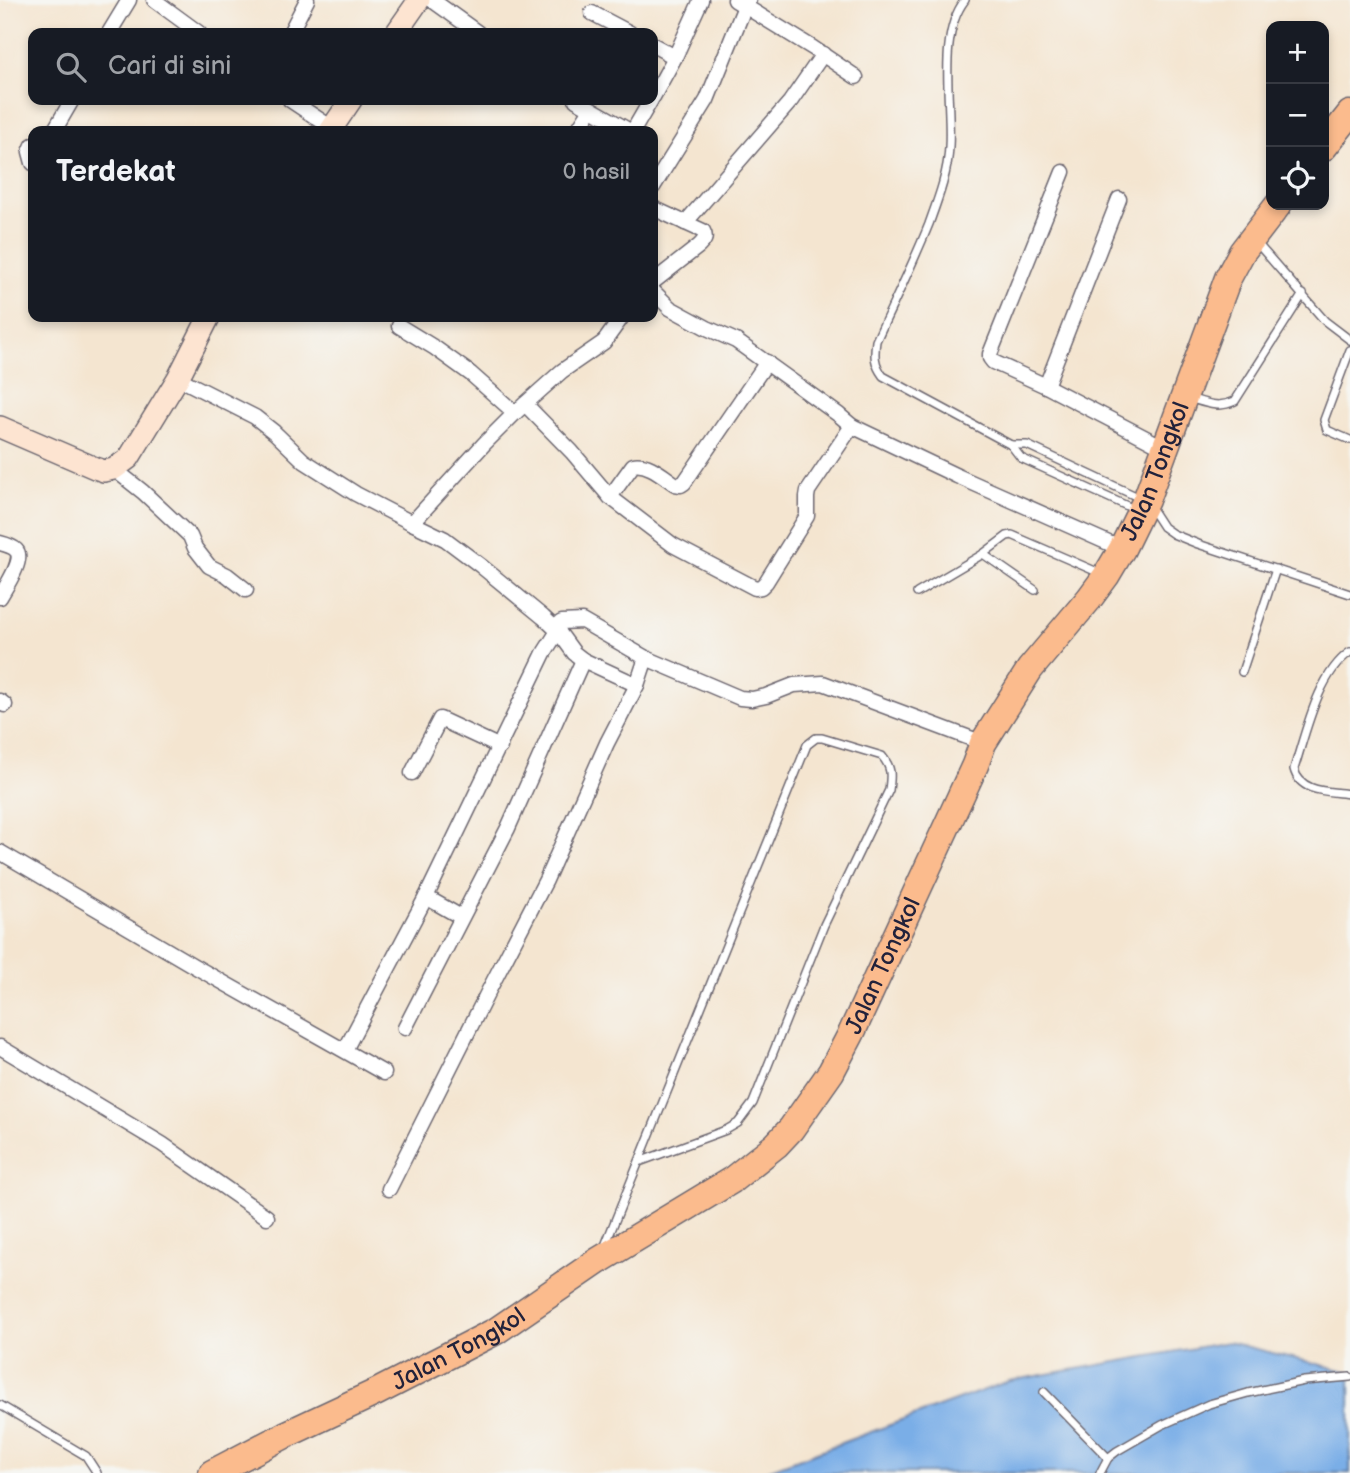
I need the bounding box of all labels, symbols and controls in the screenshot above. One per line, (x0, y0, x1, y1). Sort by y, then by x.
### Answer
map controls (1266, 21, 1329, 210)
button: + (1266, 21, 1329, 84)
search box (28, 28, 658, 105)
icon: search (52, 48, 90, 86)
text: Cari di sini (108, 51, 231, 82)
button: − (1266, 84, 1329, 147)
button: locate (1266, 147, 1329, 210)
text: Terdekat (56, 154, 175, 190)
text: 0 hasil (563, 158, 630, 186)
street label: Jalan Tongkol (1114, 398, 1195, 545)
street label: Jalan Tongkol (839, 893, 927, 1038)
street label: Jalan Tongkol (387, 1301, 531, 1396)

